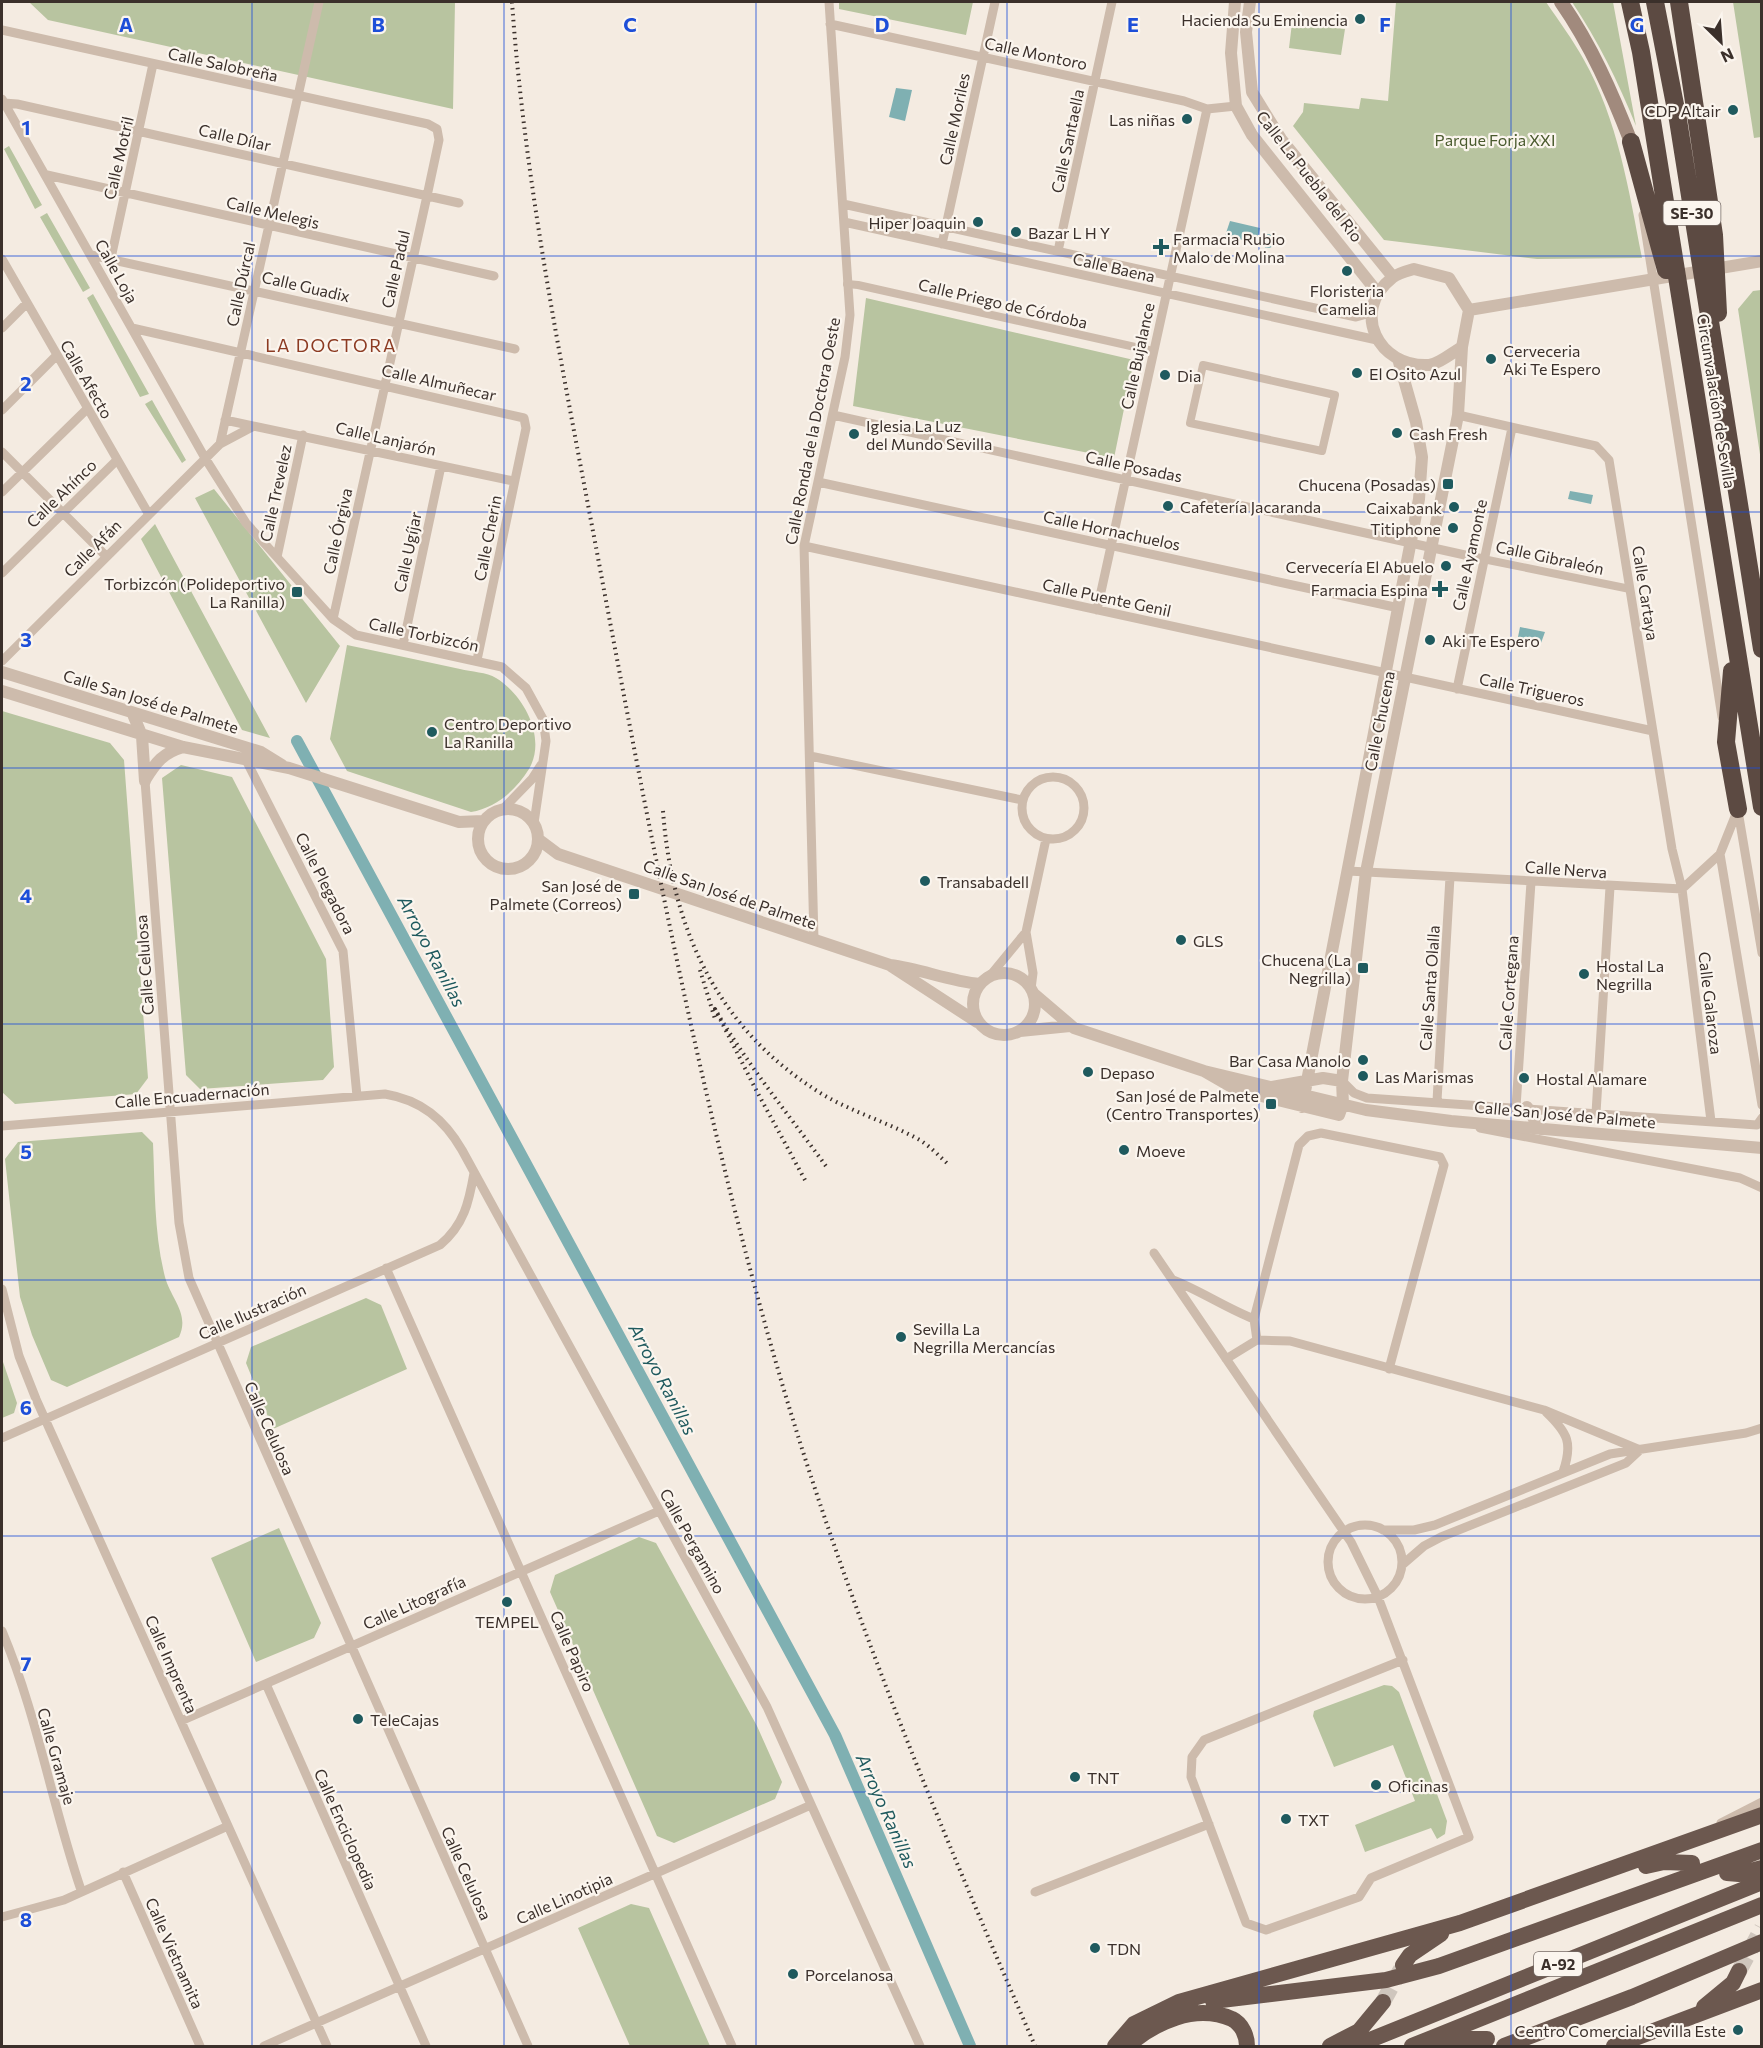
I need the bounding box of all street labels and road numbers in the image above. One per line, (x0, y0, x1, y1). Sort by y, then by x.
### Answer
street label: Calle Montoro (983, 33, 1089, 73)
street label: Calle Salobreña (166, 43, 280, 85)
street label: Calle Moriles (935, 71, 973, 167)
street label: Calle Santaella (1047, 87, 1087, 195)
street label: Calle La Puebla del Rio (1253, 107, 1367, 245)
street label: Calle Motril (99, 115, 137, 201)
street label: Calle Dílar (197, 119, 274, 155)
street label: Calle Melegis (224, 192, 322, 232)
road number: SE-30 (1664, 201, 1720, 225)
street label: Calle Padul (377, 228, 413, 310)
street label: Calle Loja (92, 236, 142, 306)
street label: Calle Dúrcal (222, 240, 258, 328)
street label: Calle Baena (1071, 248, 1157, 286)
street label: Calle Guadix (260, 267, 352, 305)
street label: Calle Priego de Córdoba (917, 274, 1089, 332)
street label: Calle Bujalance (1116, 301, 1158, 411)
street label: Circunvalación de Sevilla (1694, 312, 1740, 490)
street label: Calle Ronda de la Doctora Oeste (781, 316, 843, 546)
street label: Calle Afecto (57, 336, 117, 422)
street label: Calle Almuñecar (380, 360, 499, 405)
street label: Calle Lanjarón (334, 417, 438, 459)
street label: Calle Trevelez (255, 443, 295, 543)
street label: Calle Posadas (1084, 446, 1184, 486)
street label: Calle Ahínco (22, 455, 100, 531)
street label: Calle Órgiva (319, 486, 355, 576)
street label: Calle Cherin (469, 493, 505, 583)
street label: Calle Ayamonte (1448, 498, 1490, 612)
street label: Calle Hornachuelos (1042, 506, 1182, 554)
street label: Calle Ugíjar (389, 509, 425, 594)
street label: Calle Afán (59, 515, 125, 581)
street label: Calle Gibraleón (1494, 536, 1606, 578)
street label: Calle Cartaya (1629, 544, 1663, 642)
street label: Calle Puente Genil (1041, 574, 1173, 620)
street label: Calle Torbizcón (367, 613, 481, 655)
street label: Calle San José de Palmete (61, 665, 241, 737)
street label: Calle Chucena (1360, 669, 1398, 773)
street label: Calle Trigueros (1478, 669, 1586, 709)
street label: Calle Plegadora (292, 829, 360, 937)
street label: Calle San José de Palmete (641, 855, 819, 933)
street label: Calle Nerva (1524, 857, 1608, 881)
street label: Calle Celulosa (131, 914, 157, 1016)
street label: Calle Santa Olalla (1415, 925, 1443, 1051)
street label: Calle Cortegana (1495, 935, 1521, 1051)
street label: Calle Galaroza (1695, 950, 1727, 1056)
street label: Calle Encuadernación (114, 1079, 270, 1111)
street label: Calle San José de Palmete (1473, 1097, 1657, 1131)
street label: Calle Ilustración (195, 1279, 309, 1343)
street label: Calle Celulosa (241, 1378, 299, 1478)
street label: Calle Pergamino (656, 1485, 730, 1597)
street label: Calle Litografía (360, 1571, 468, 1633)
street label: Calle Papiro (547, 1608, 599, 1694)
street label: Calle Imprenta (142, 1612, 202, 1716)
street label: Calle Gramaje (34, 1705, 80, 1807)
street label: Calle Enciclopedia (311, 1765, 381, 1893)
street label: Calle Celulosa (438, 1823, 496, 1923)
street label: Calle Linotipia (513, 1868, 615, 1928)
street label: Calle Vietnamita (142, 1895, 208, 2011)
road number: A-92 (1534, 1952, 1582, 1976)

